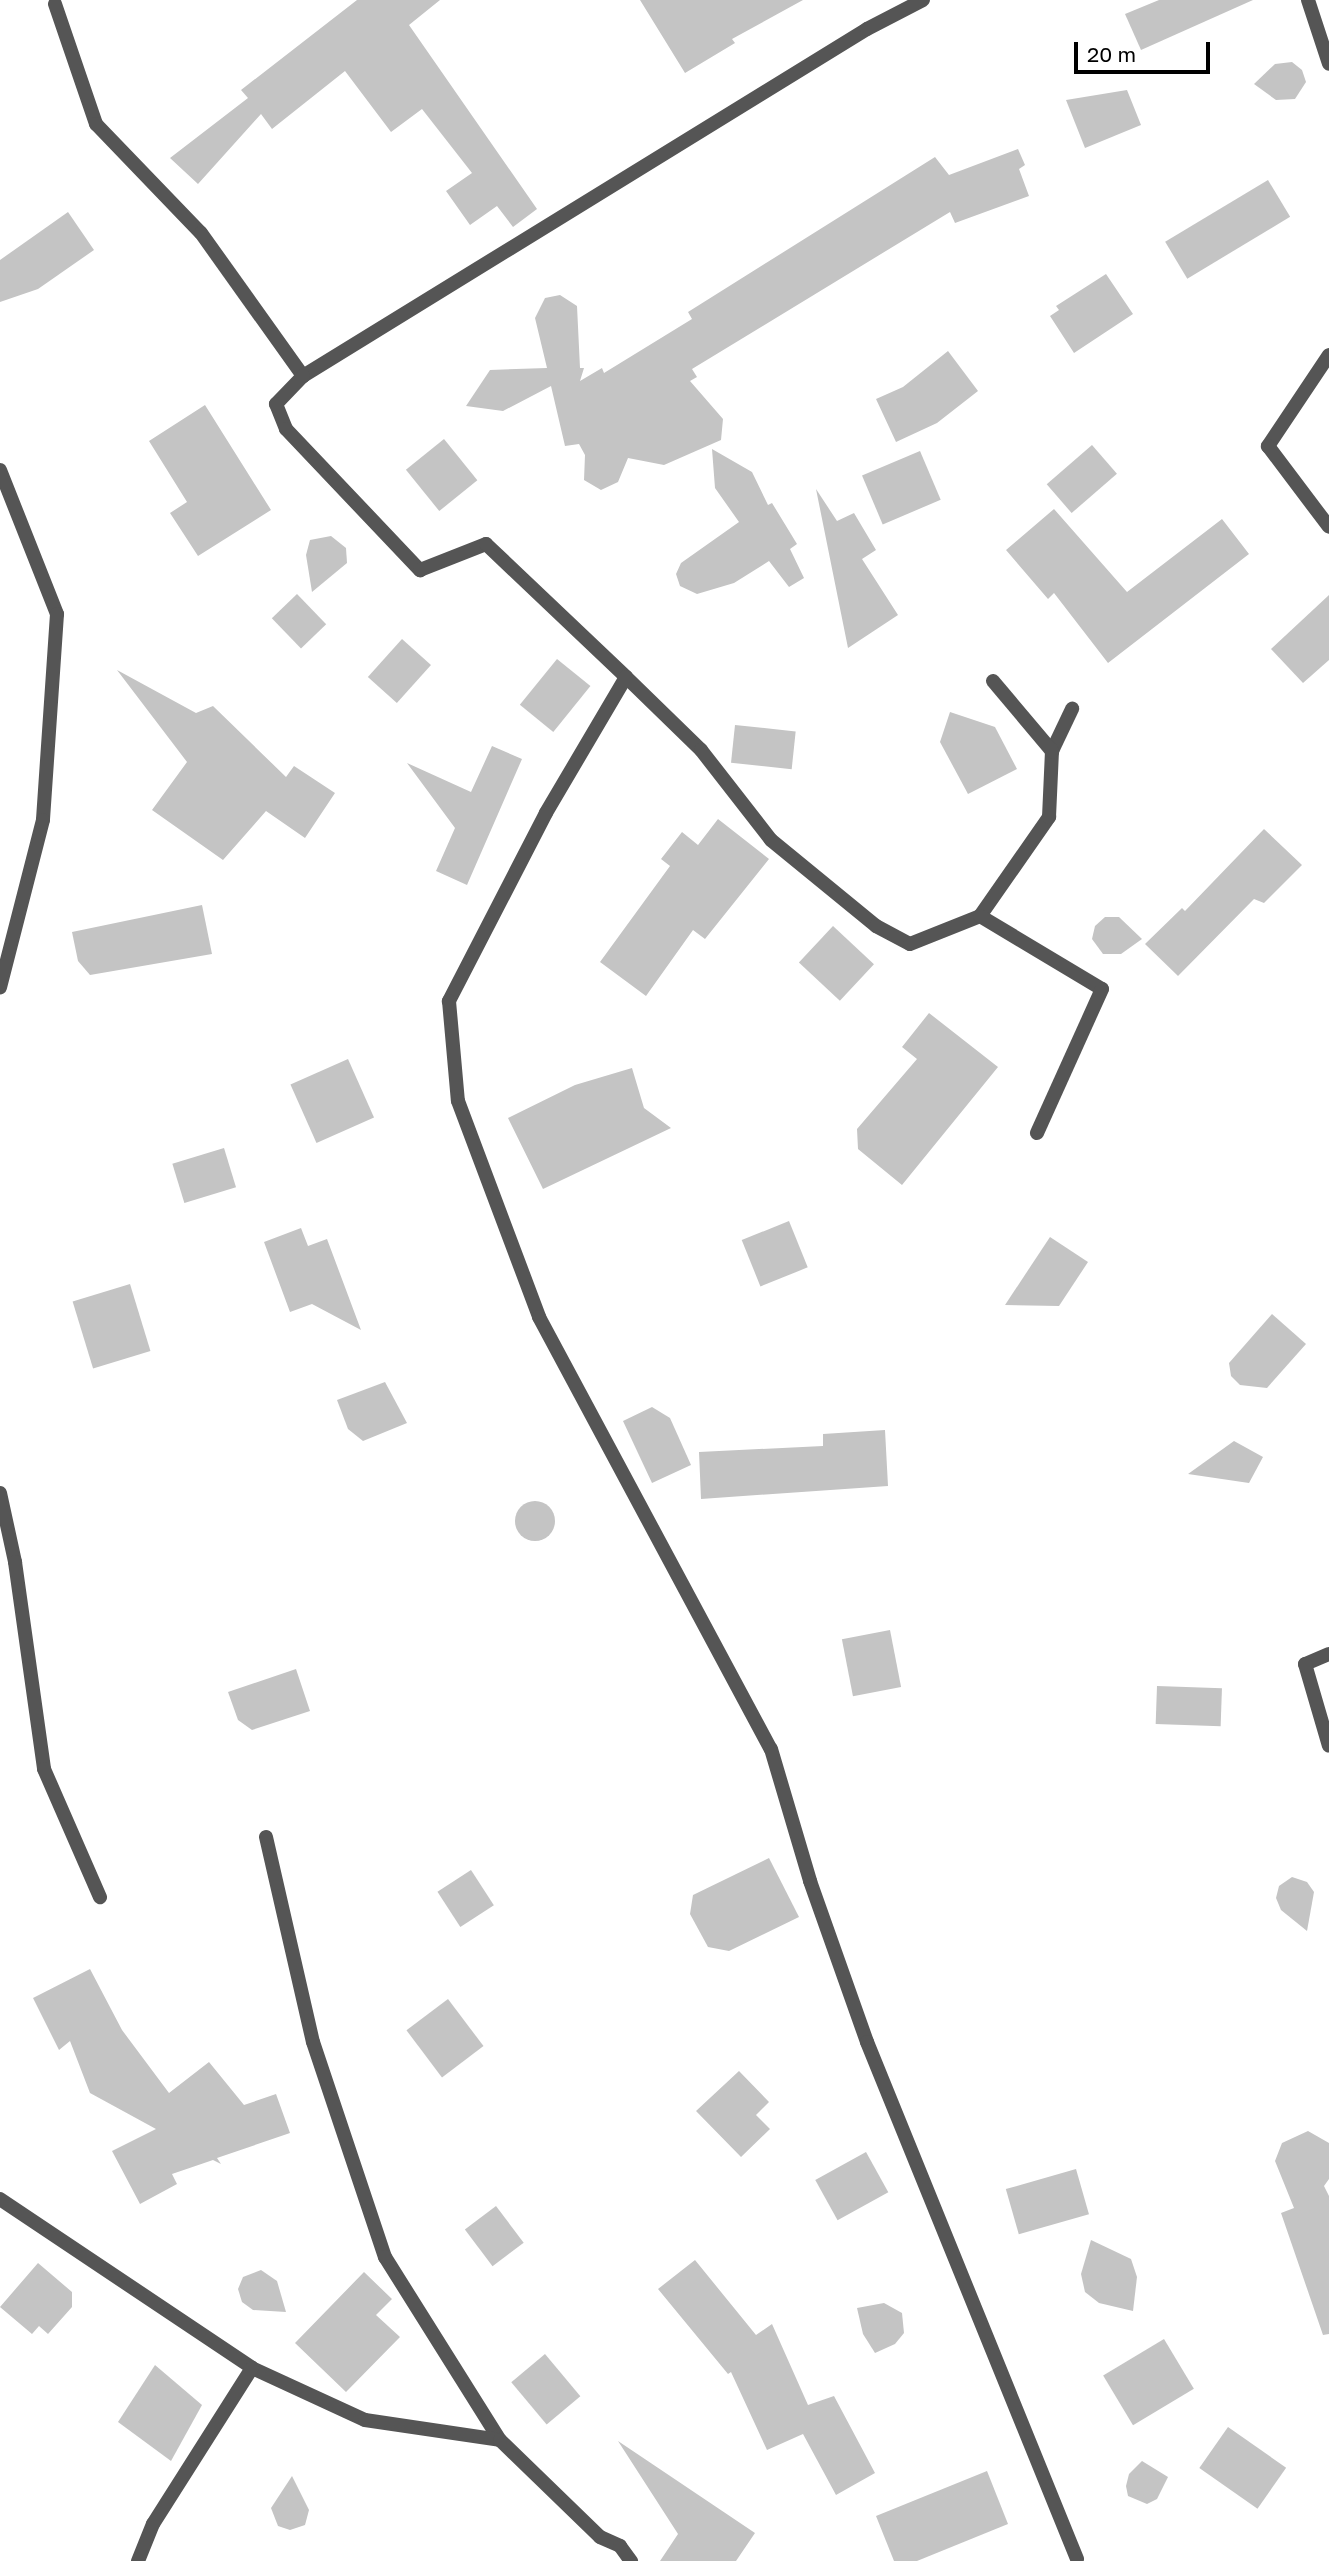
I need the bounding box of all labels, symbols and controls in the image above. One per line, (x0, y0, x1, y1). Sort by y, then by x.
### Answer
scale bar (1077, 28, 1214, 72)
text: 20 m (1087, 41, 1136, 67)

